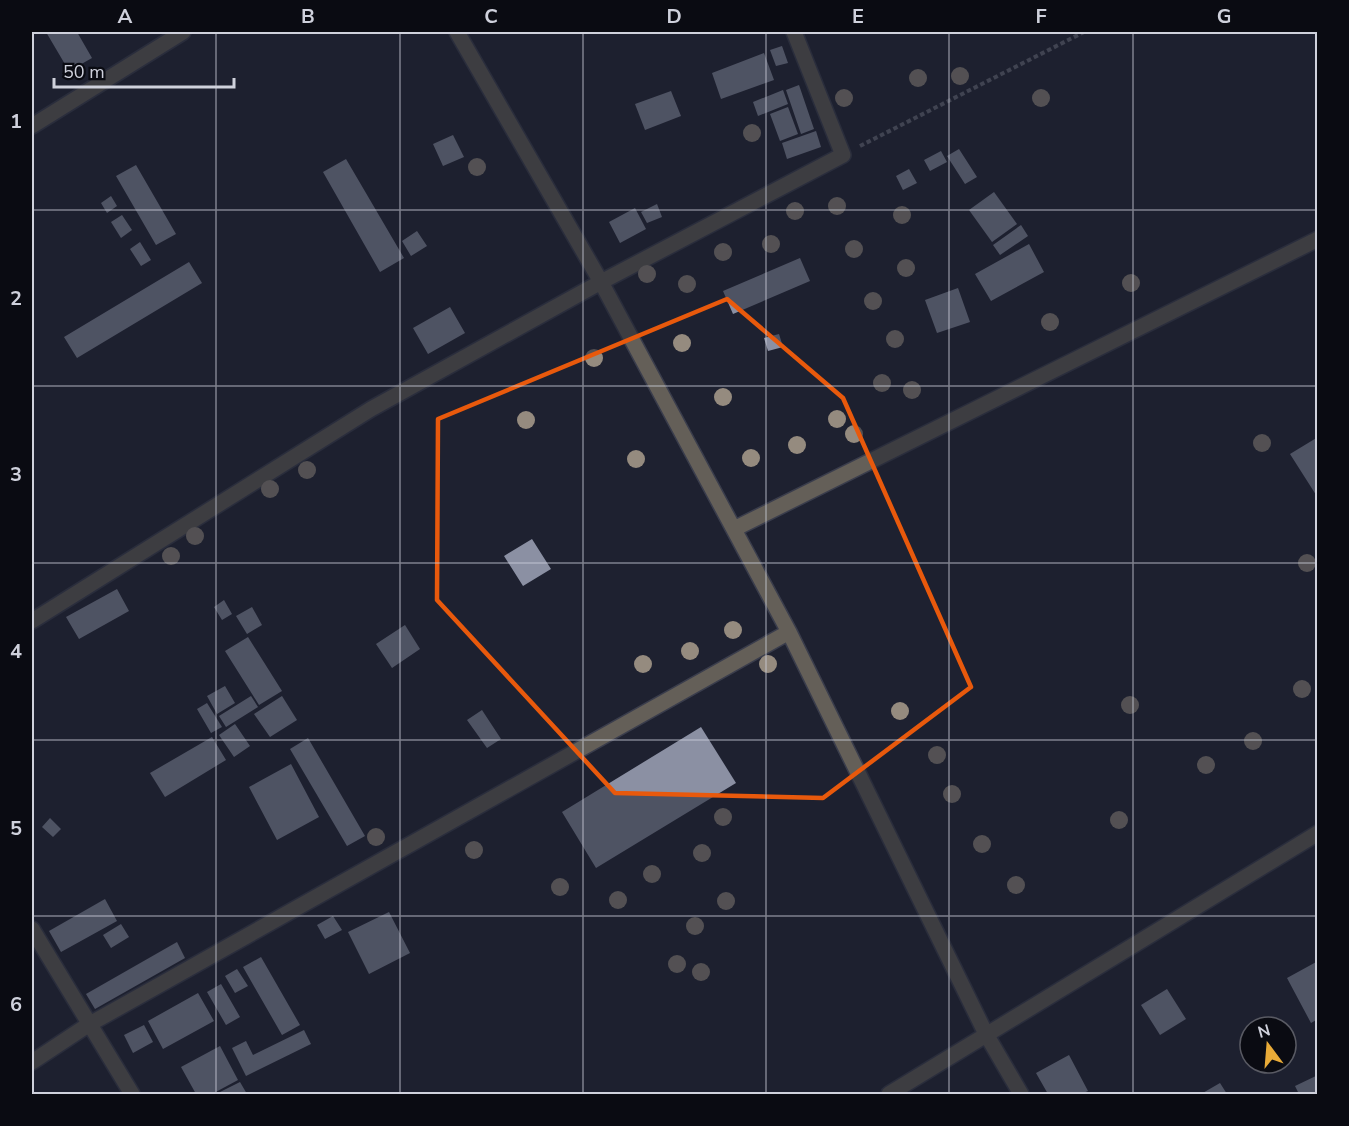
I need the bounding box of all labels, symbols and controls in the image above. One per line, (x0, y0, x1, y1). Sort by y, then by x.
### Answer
text: A (118, 3, 133, 30)
text: B (301, 3, 315, 30)
text: C (484, 3, 498, 30)
text: D (666, 3, 682, 30)
text: E (852, 3, 864, 30)
text: F (1035, 3, 1047, 30)
text: G (1217, 3, 1231, 30)
scale bar (54, 51, 234, 89)
text: 50 m (63, 60, 105, 84)
text: 1 (10, 108, 22, 135)
text: 2 (10, 285, 22, 312)
text: 3 (10, 461, 22, 488)
text: 4 (10, 638, 22, 665)
text: 5 (10, 815, 22, 842)
text: 6 (10, 991, 22, 1018)
north arrow (1238, 1015, 1298, 1075)
text: N (1255, 1019, 1273, 1044)

